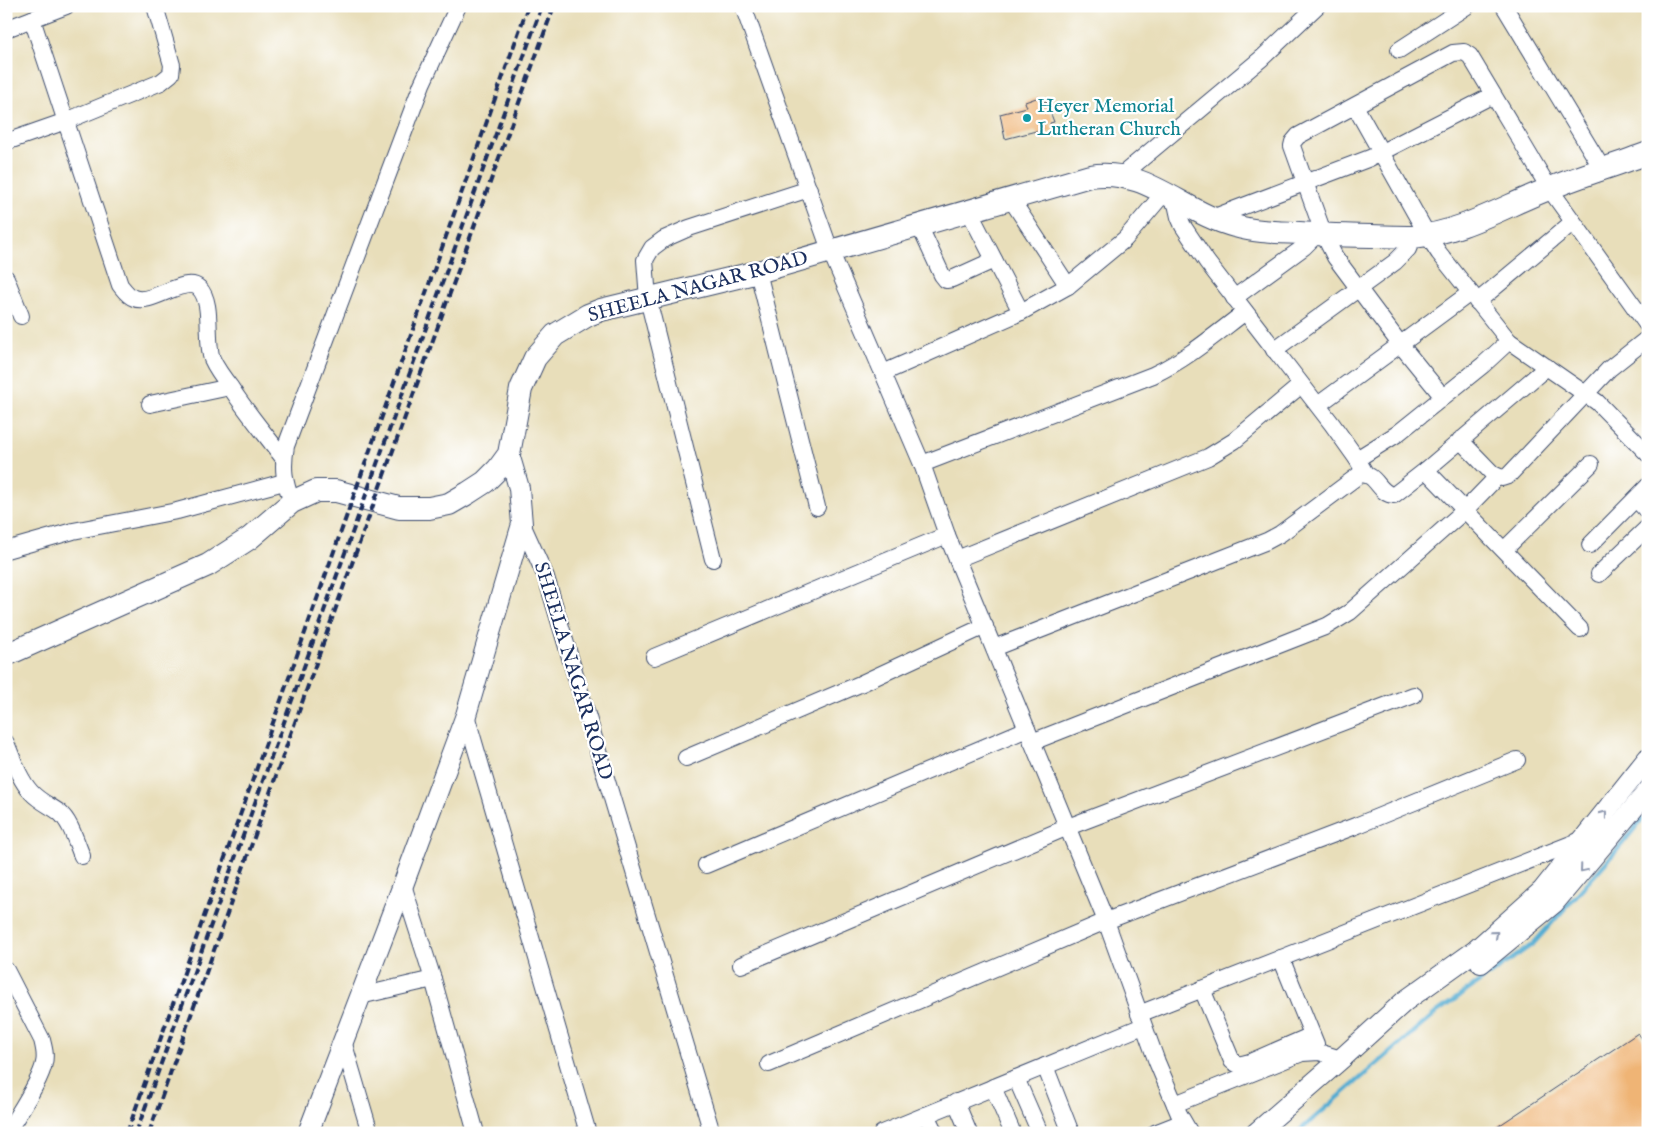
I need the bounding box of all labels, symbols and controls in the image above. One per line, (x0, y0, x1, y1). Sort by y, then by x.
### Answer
place label: Heyer Memorial Lutheran Church (1037, 94, 1181, 142)
marker: Heyer Memorial Lutheran Church (1021, 112, 1033, 124)
street label: SHEELA NAGAR ROAD (585, 246, 811, 328)
street label: SHEELA NAGAR ROAD (528, 559, 618, 783)
one-way arrow (1598, 811, 1606, 820)
one-way arrow (1580, 864, 1589, 873)
one-way arrow (1489, 931, 1498, 940)

